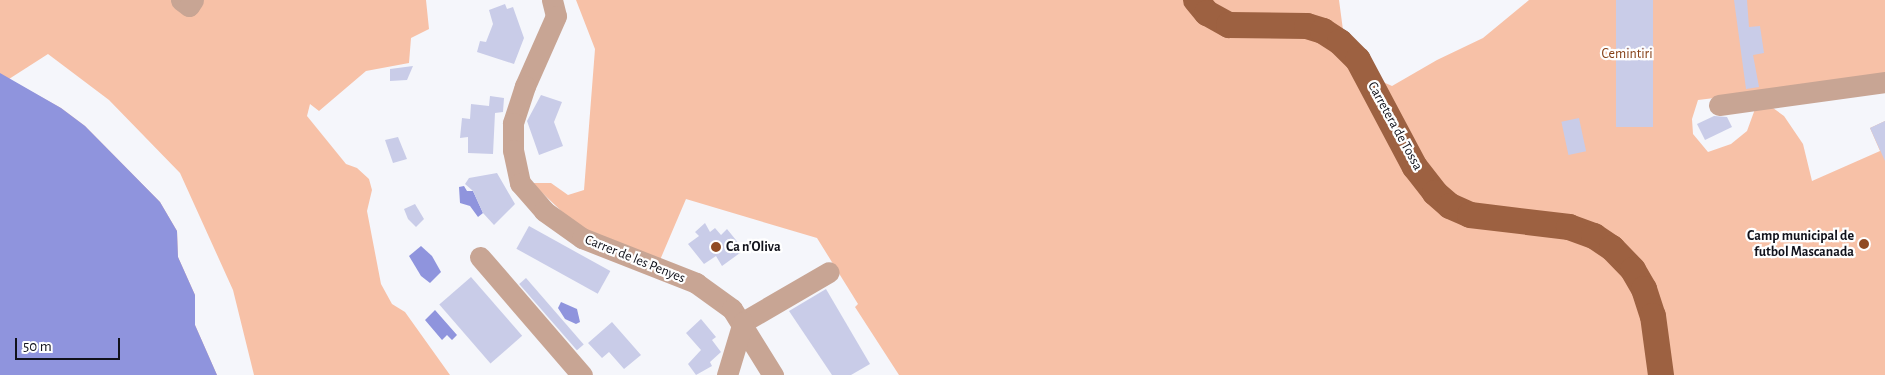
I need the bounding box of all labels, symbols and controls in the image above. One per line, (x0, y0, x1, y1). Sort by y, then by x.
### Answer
park label: Cemintiri (1601, 46, 1653, 62)
street label: Carretera de Tossa (1364, 79, 1426, 173)
place label: Camp municipal de futbol Mascanada (1747, 228, 1854, 260)
street label: Carrer de les Penyes (582, 231, 688, 287)
marker: Camp municipal de futbol Mascanada (1858, 238, 1870, 250)
place label: Ca n'Oliva (726, 239, 781, 255)
marker: Ca n'Oliva (710, 241, 722, 253)
scale bar (18, 328, 122, 360)
text: 50 m (23, 339, 52, 354)

